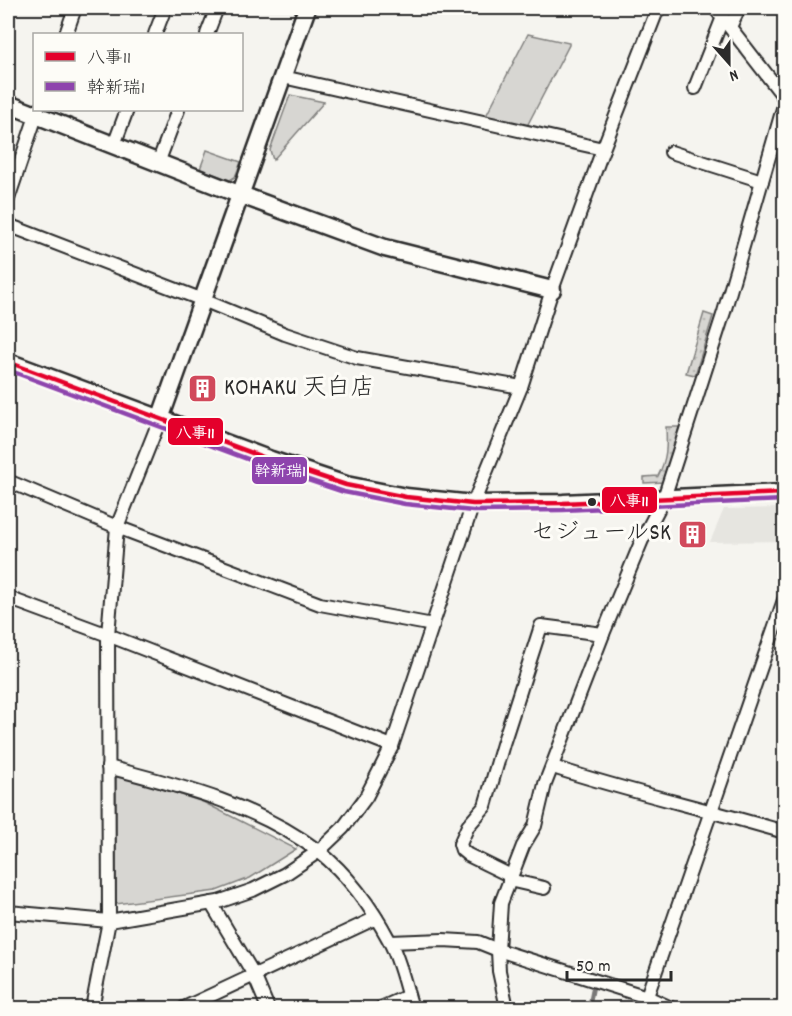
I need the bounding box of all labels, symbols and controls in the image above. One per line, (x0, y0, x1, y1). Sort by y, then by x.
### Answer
legend (33, 33, 243, 111)
north arrow (699, 33, 759, 93)
text: 八事11 (87, 47, 131, 72)
text: N (726, 63, 741, 87)
text: 幹新瑞1 (87, 77, 145, 102)
place label: KOHAKU 天白店 (224, 372, 374, 406)
building icon: KOHAKU 天白店 (187, 373, 219, 405)
line badge: 八事11 (167, 417, 224, 446)
text: 八事11 (175, 423, 215, 446)
line badge: 幹新瑞1 (251, 456, 308, 485)
text: 幹新瑞1 (254, 461, 306, 484)
line badge: 八事11 (601, 486, 658, 514)
text: 八事11 (609, 491, 649, 514)
unlabelled marker (586, 496, 598, 508)
place label: セジュールSK (531, 517, 671, 551)
building icon: セジュールSK (676, 518, 708, 550)
scale bar (567, 944, 670, 982)
text: 50 m (576, 955, 611, 980)

